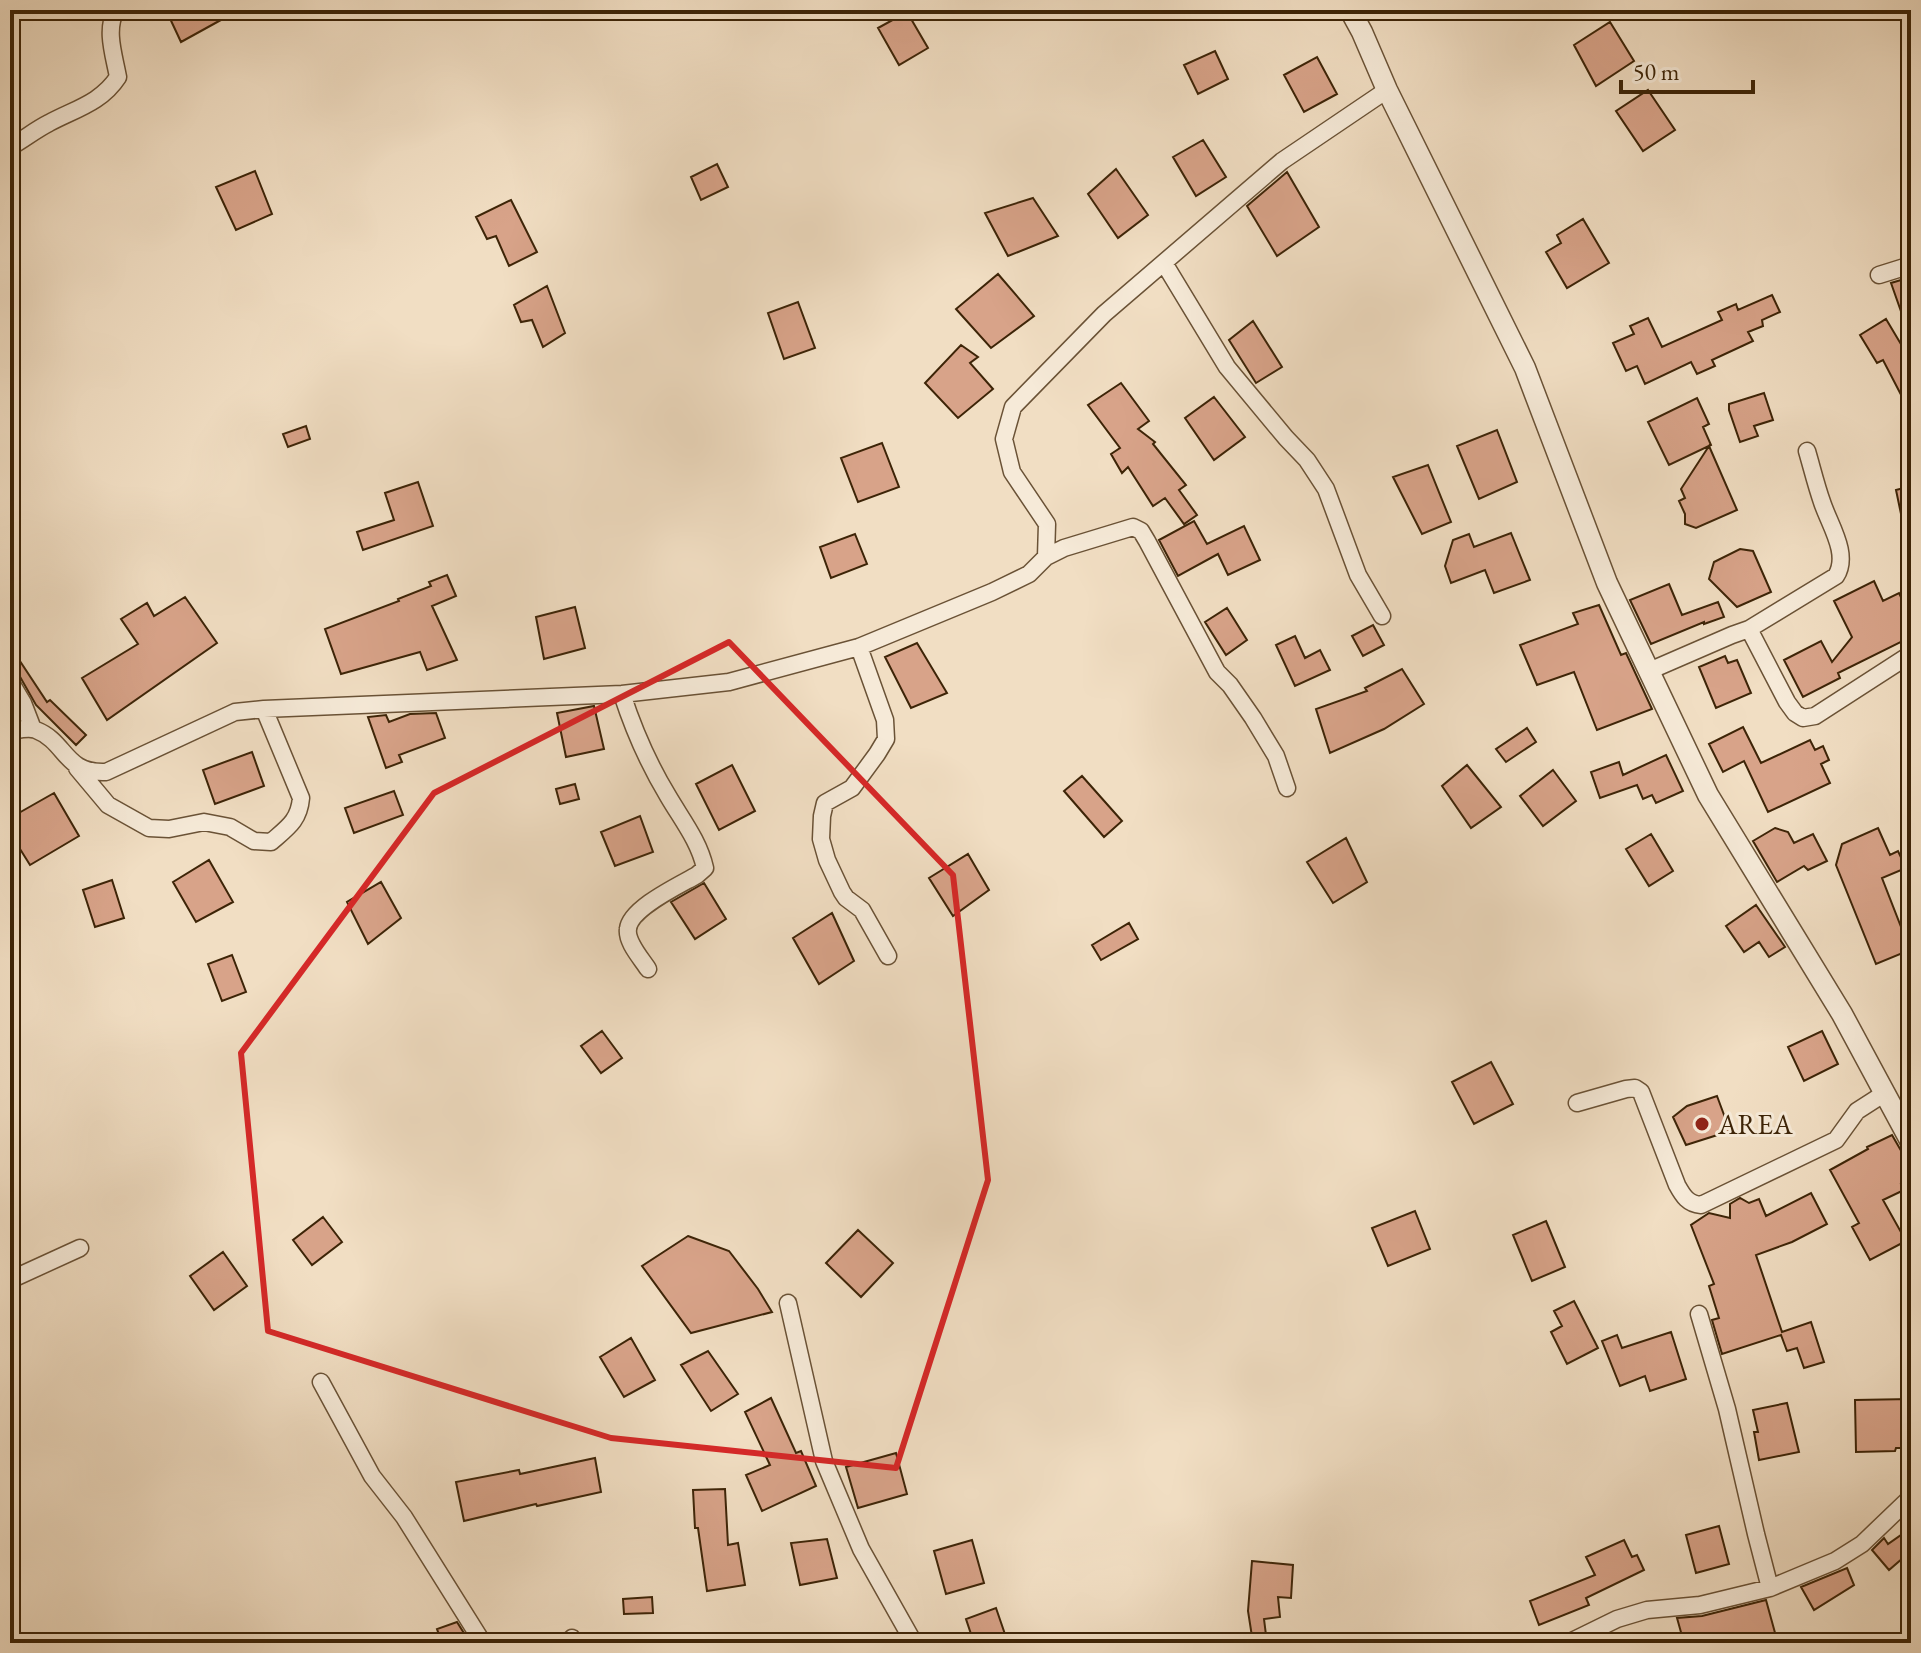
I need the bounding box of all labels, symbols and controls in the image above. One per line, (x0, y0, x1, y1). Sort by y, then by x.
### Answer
scale bar (1621, 44, 1753, 94)
text: 50 m (1633, 56, 1680, 87)
place label: AREA (1717, 1106, 1793, 1142)
marker: AREA (1693, 1115, 1711, 1133)

